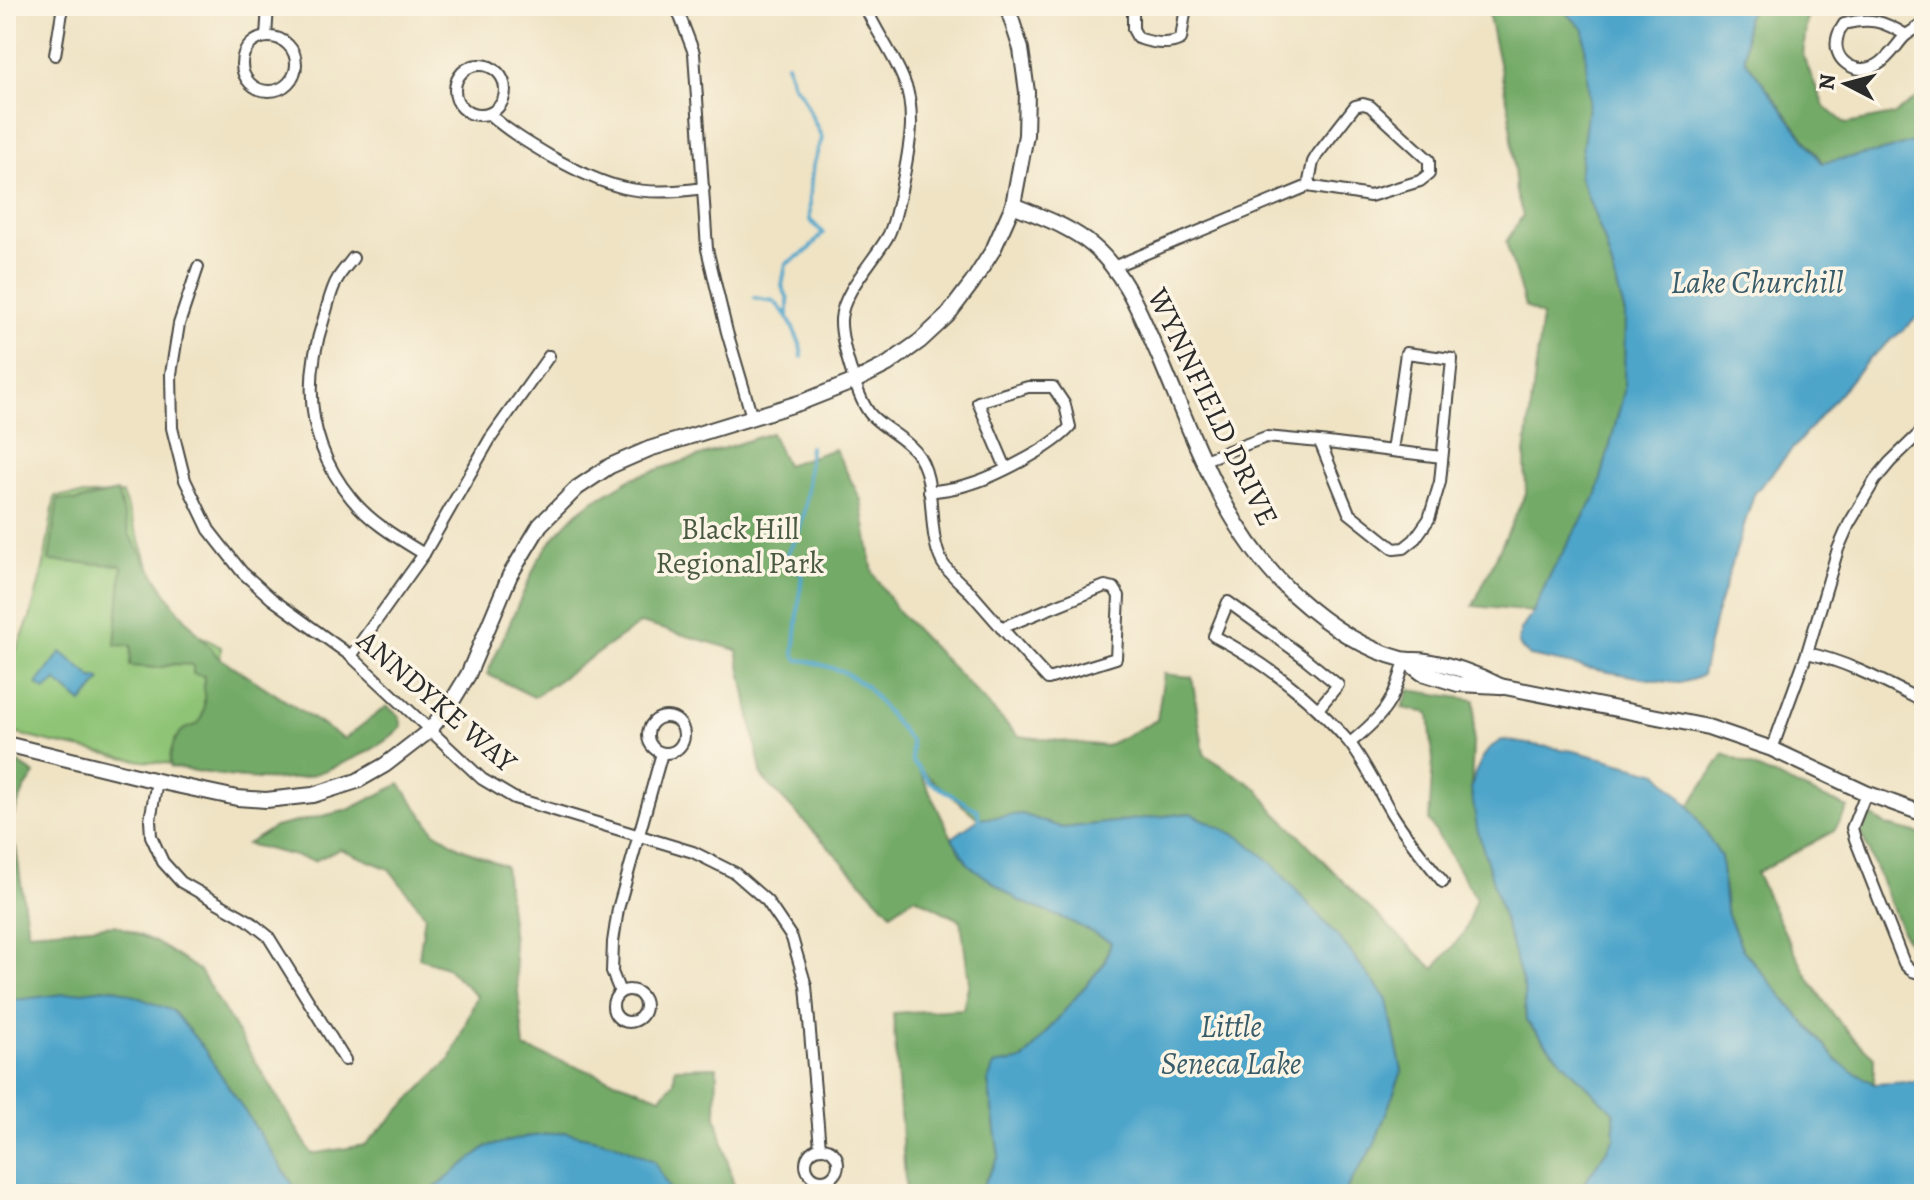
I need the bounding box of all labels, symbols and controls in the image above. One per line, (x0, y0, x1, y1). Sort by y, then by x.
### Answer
north arrow (1806, 44, 1886, 124)
text: N (1811, 72, 1843, 92)
water label: Lake Churchill (1670, 260, 1844, 304)
street label: WYNNFIELD DRIVE (1138, 280, 1288, 533)
park label: Black Hill Regional Park (656, 509, 825, 583)
street label: ANNDYKE WAY (348, 620, 526, 782)
water label: Little Seneca Lake (1161, 1004, 1301, 1085)

